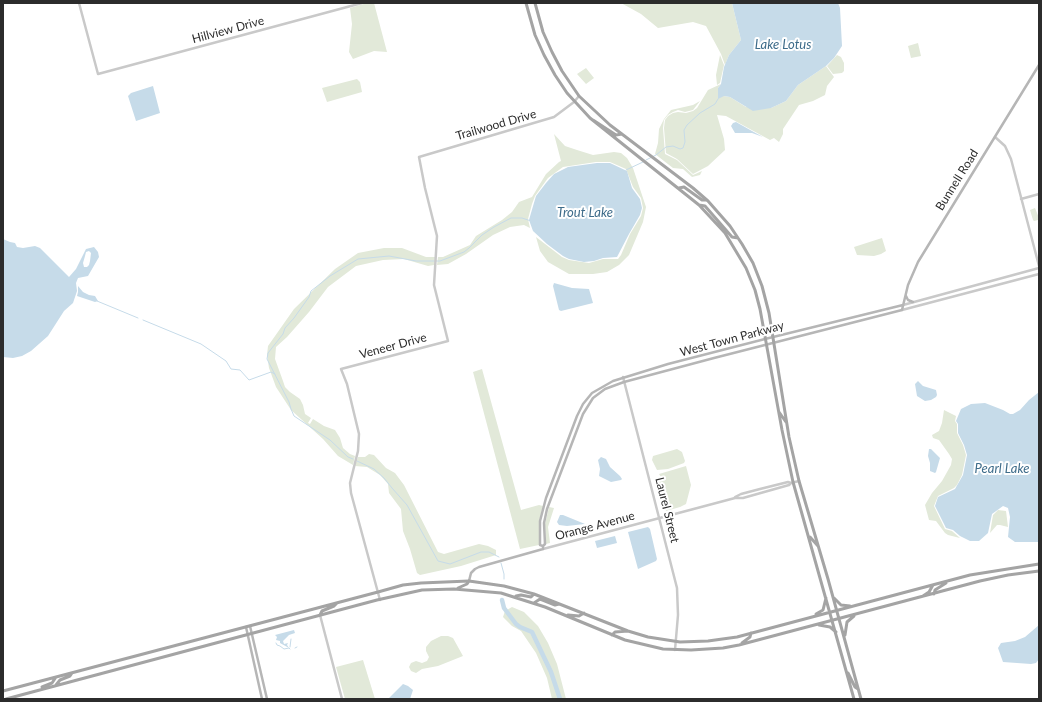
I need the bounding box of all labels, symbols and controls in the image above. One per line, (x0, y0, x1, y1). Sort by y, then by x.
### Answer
street label: Hillview Drive (190, 13, 266, 47)
water label: Lake Lotus (755, 37, 811, 53)
street label: Trailwood Drive (454, 107, 538, 143)
street label: Bunnell Road (933, 147, 981, 213)
water label: Trout Lake (557, 205, 613, 221)
street label: West Town Parkway (678, 318, 786, 360)
street label: Veneer Drive (358, 330, 428, 362)
water label: Pearl Lake (975, 461, 1029, 477)
street label: Laurel Street (652, 476, 682, 544)
street label: Orange Avenue (554, 508, 636, 544)

